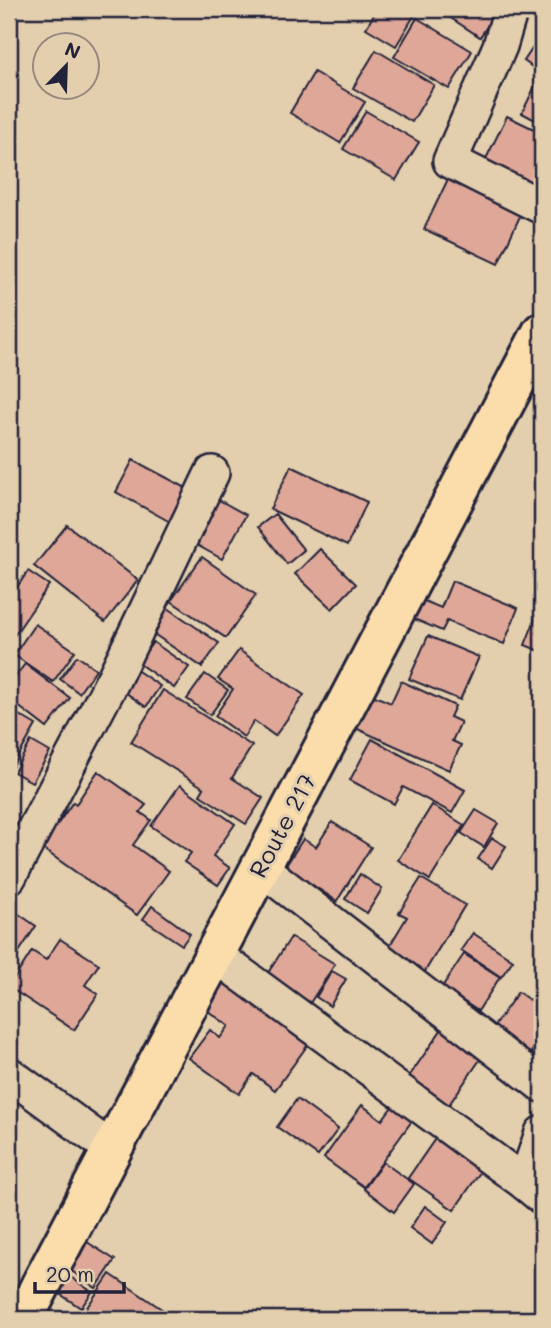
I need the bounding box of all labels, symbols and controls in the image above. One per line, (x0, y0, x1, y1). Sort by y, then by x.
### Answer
north arrow (32, 32, 102, 102)
text: N (61, 36, 84, 64)
street label: Route 217 (241, 768, 322, 883)
scale bar (35, 1251, 124, 1295)
text: 20 m (46, 1260, 94, 1287)

